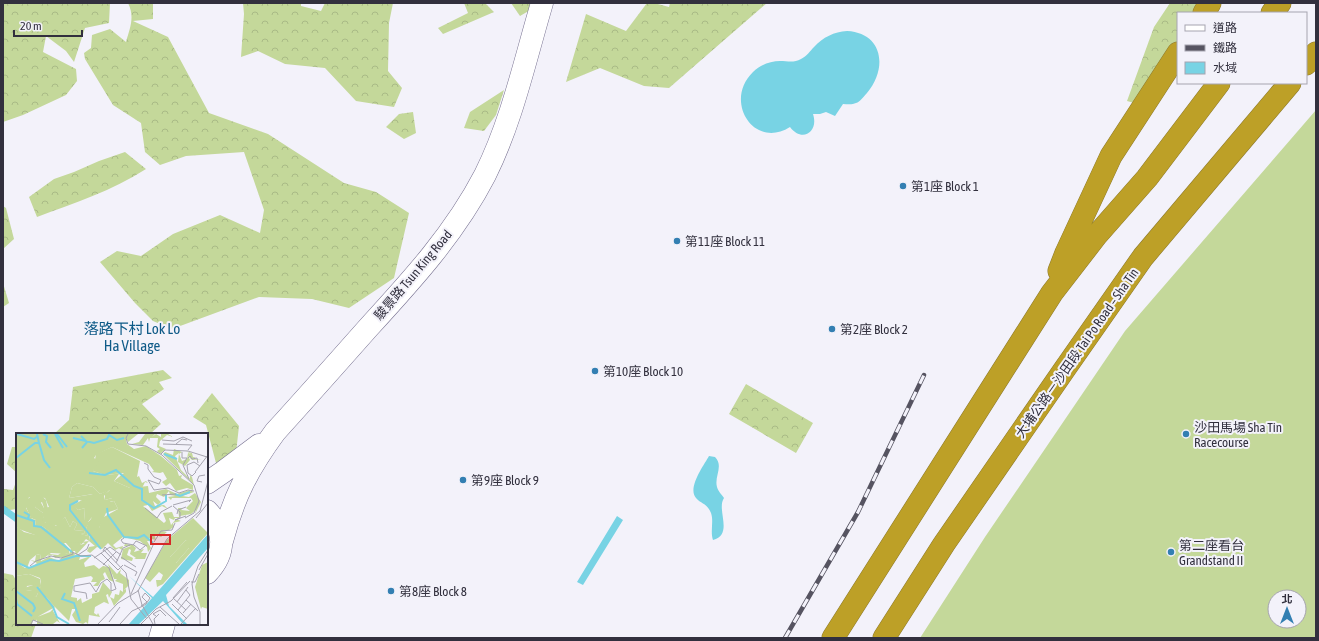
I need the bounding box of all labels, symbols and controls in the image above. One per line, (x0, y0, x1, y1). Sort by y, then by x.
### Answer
scale bar (14, 12, 82, 38)
legend (1177, 12, 1307, 84)
text: 20 m (20, 19, 42, 33)
text: 道路 (1213, 21, 1237, 35)
text: 鐵路 (1213, 41, 1237, 55)
text: 水域 (1213, 61, 1237, 75)
place label: 第1座 Block 1 (911, 179, 979, 194)
marker: 第1座 Block 1 (898, 181, 908, 191)
street label: 駿景路 Tsun King Road (371, 227, 455, 323)
place label: 第11座 Block 11 (685, 234, 765, 249)
marker: 第11座 Block 11 (672, 236, 682, 246)
street label: 大埔公路－沙田段 Tai Po Road – Sha Tin (1013, 265, 1141, 441)
district label: 落路下村 Lok Lo Ha Village (84, 320, 180, 354)
place label: 第2座 Block 2 (840, 322, 908, 337)
marker: 第2座 Block 2 (827, 324, 837, 334)
place label: 第10座 Block 10 (603, 364, 683, 379)
marker: 第10座 Block 10 (590, 366, 600, 376)
place label: 沙田馬場 Sha Tin Racecourse (1194, 420, 1282, 450)
marker: 沙田馬場 Sha Tin Racecourse (1181, 429, 1191, 439)
inset map (16, 433, 208, 625)
place label: 第9座 Block 9 (471, 473, 539, 488)
marker: 第9座 Block 9 (458, 475, 468, 485)
place label: 第二座看台 Grandstand II (1179, 538, 1244, 568)
marker: 第二座看台 Grandstand II (1166, 547, 1176, 557)
place label: 第8座 Block 8 (399, 584, 467, 599)
marker: 第8座 Block 8 (386, 586, 396, 596)
north arrow (1267, 589, 1307, 629)
text: 北 (1282, 593, 1293, 605)

